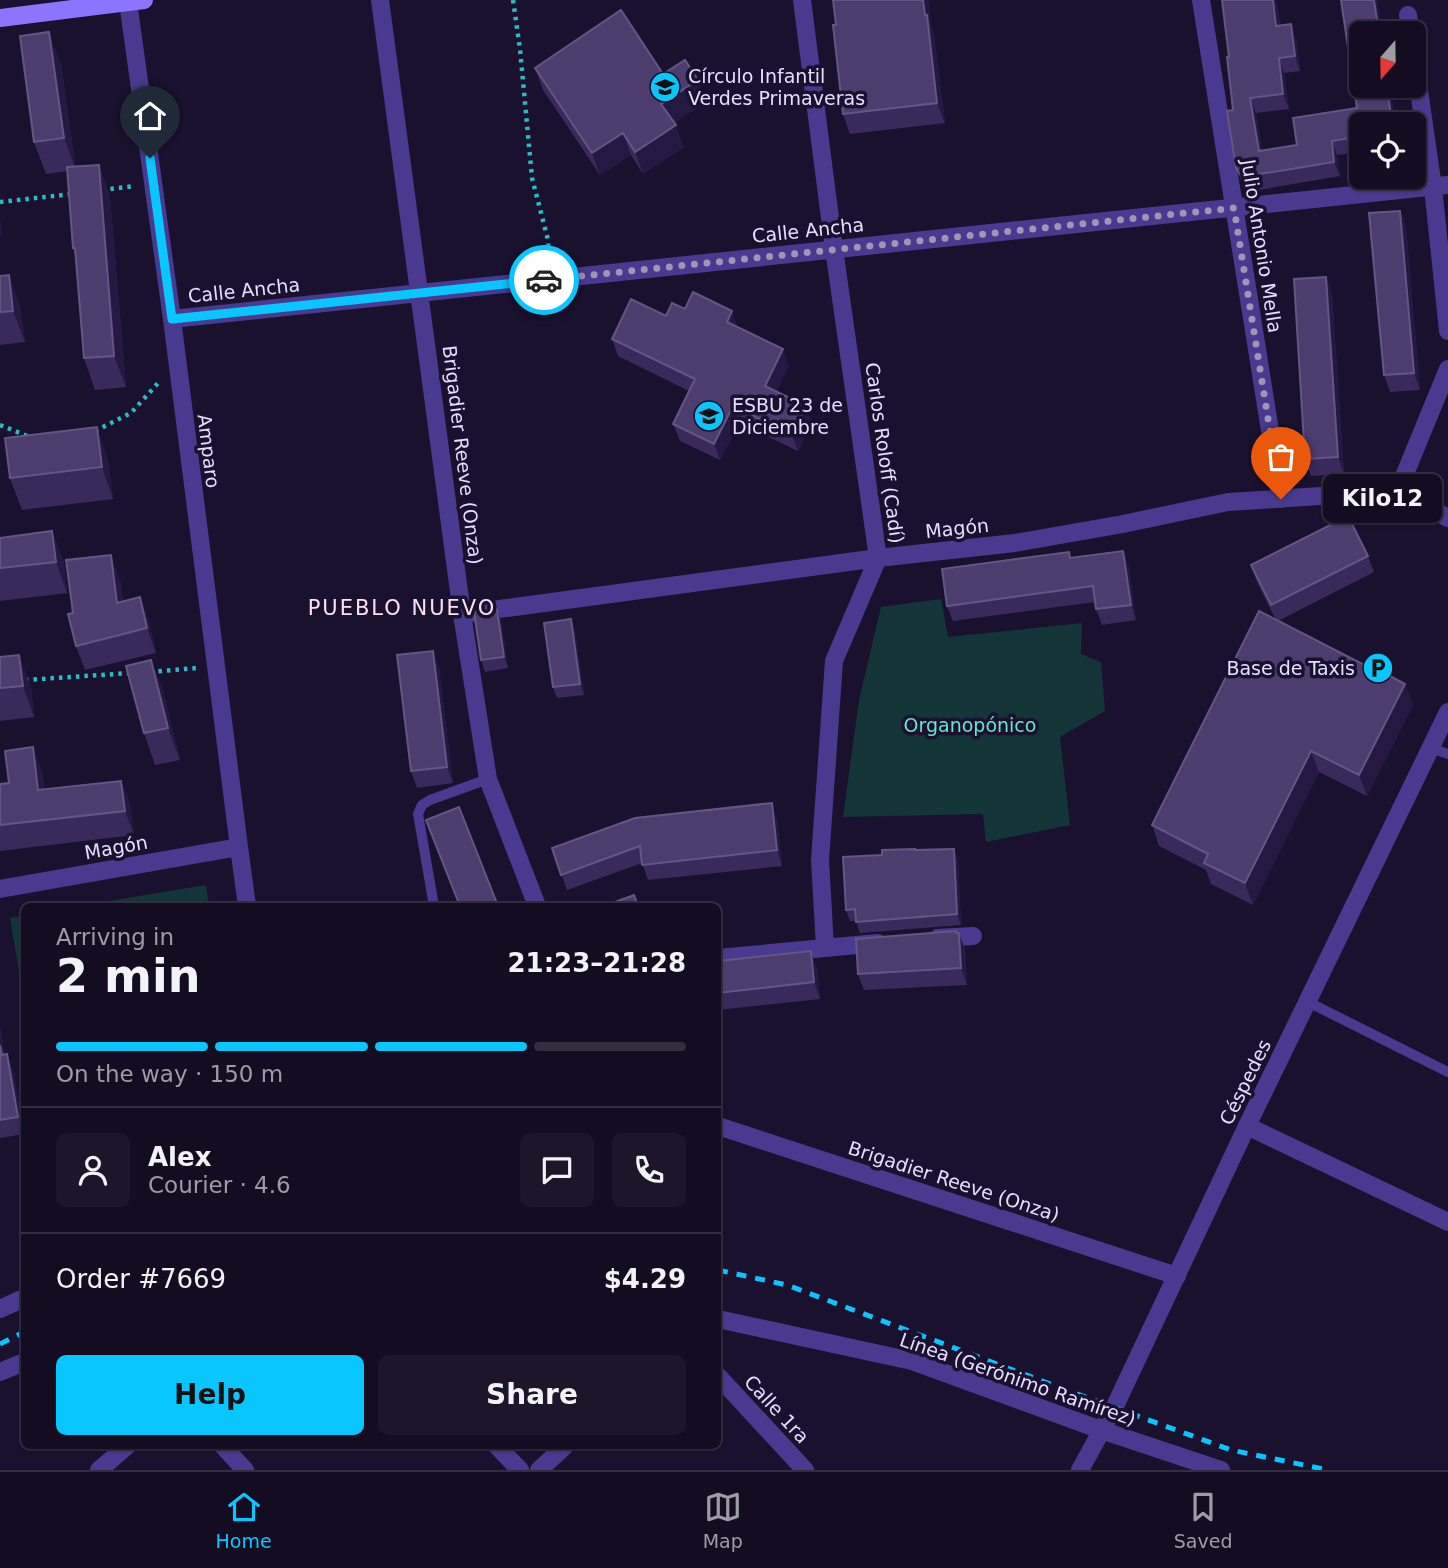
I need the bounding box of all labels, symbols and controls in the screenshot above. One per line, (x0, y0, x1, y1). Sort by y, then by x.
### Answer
north arrow (1349, 21, 1426, 98)
map controls (1349, 21, 1426, 189)
place label: Círculo Infantil Verdes Primaveras (688, 65, 865, 109)
school or university icon: Círculo Infantil Verdes Primaveras (648, 70, 682, 104)
pin (120, 86, 180, 158)
icon: home (131, 97, 169, 135)
button: locate (1349, 112, 1426, 189)
street label: Julio Antonio Mella (1237, 157, 1287, 334)
street label: Calle Ancha (751, 213, 865, 247)
courier (509, 245, 579, 315)
icon: car (525, 261, 563, 299)
street label: Calle Ancha (187, 273, 301, 307)
street label: Brigadier Reeve (Onza) (439, 344, 487, 566)
street label: Carlos Roloff (Cadí) (861, 361, 909, 545)
place label: ESBU 23 de Diciembre (732, 394, 843, 438)
school or university icon: ESBU 23 de Diciembre (692, 399, 726, 433)
street label: Amparo (194, 413, 224, 489)
pin (1251, 427, 1311, 499)
icon: bag (1262, 438, 1300, 476)
callout: Kilo12 (1323, 475, 1442, 524)
text: Kilo12 (1342, 485, 1423, 511)
street label: Magón (924, 514, 990, 542)
district label: PUEBLO NUEVO (308, 596, 496, 620)
parking icon: Base de Taxis (1361, 651, 1395, 685)
place label: Base de Taxis (1226, 657, 1355, 679)
park label: Organopónico (904, 714, 1036, 736)
street label: Magón (83, 831, 149, 863)
text: Arriving in (56, 924, 174, 950)
text: 21:23–21:28 (507, 948, 686, 978)
text: 2 min (56, 949, 200, 1003)
street label: Céspedes (1215, 1036, 1275, 1128)
text: On the way · 150 m (56, 1061, 283, 1087)
button: person (56, 1133, 130, 1207)
button: chat (520, 1133, 594, 1207)
button: phone (612, 1133, 686, 1207)
street label: Brigadier Reeve (Onza) (846, 1136, 1062, 1226)
text: Alex (148, 1142, 211, 1172)
text: Courier · 4.6 (148, 1172, 291, 1198)
text: Order #7669 (56, 1264, 226, 1294)
text: $4.29 (604, 1264, 686, 1294)
street label: Línea (Gerónimo Ramírez) (897, 1328, 1139, 1430)
button: Help (56, 1355, 364, 1435)
button: Share (378, 1355, 686, 1435)
street label: Calle 1ra (740, 1371, 814, 1447)
tab: Home (216, 1488, 272, 1552)
tab: Map (703, 1488, 743, 1552)
tab: Saved (1174, 1488, 1232, 1552)

